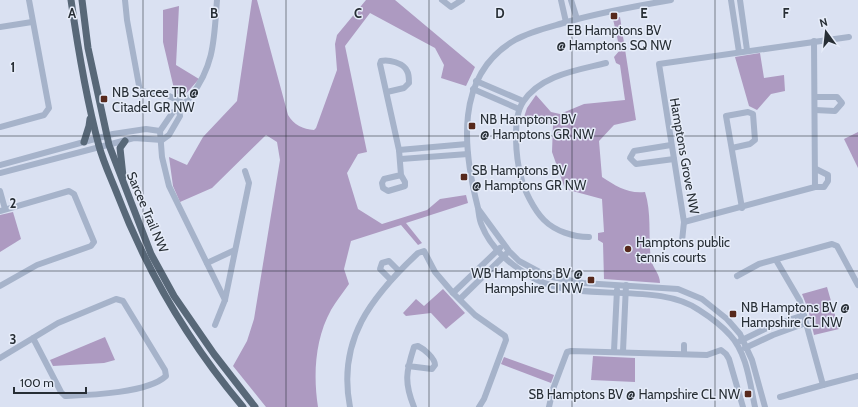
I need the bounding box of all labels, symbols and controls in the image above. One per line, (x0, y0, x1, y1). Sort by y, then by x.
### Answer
text: A (68, 5, 77, 21)
text: B (210, 5, 218, 21)
text: C (354, 5, 362, 21)
text: D (495, 5, 505, 21)
text: E (640, 5, 648, 21)
text: F (783, 5, 790, 21)
marker: EB Hamptons BV @ Hamptons SQ NW (609, 11, 619, 21)
north arrow (806, 12, 846, 52)
text: N (818, 15, 829, 30)
place label: EB Hamptons BV @ Hamptons SQ NW (556, 22, 672, 53)
text: 1 (11, 59, 15, 75)
place label: NB Sarcee TR @ Citadel GR NW (112, 84, 199, 115)
marker: NB Sarcee TR @ Citadel GR NW (99, 94, 109, 104)
street label: Hamptons Grove NW (667, 97, 703, 216)
place label: NB Hamptons BV @ Hamptons GR NW (480, 111, 595, 142)
marker: NB Hamptons BV @ Hamptons GR NW (467, 121, 477, 131)
place label: SB Hamptons BV @ Hamptons GR NW (472, 162, 587, 193)
street label: Sarcee Trail NW (124, 169, 172, 255)
marker: SB Hamptons BV @ Hamptons GR NW (459, 172, 469, 182)
text: 2 (10, 195, 17, 211)
place label: Hamptons public tennis courts (636, 234, 730, 265)
marker: Hamptons public tennis courts (623, 244, 633, 254)
place label: WB Hamptons BV @ Hampshire CI NW (471, 265, 584, 296)
marker: WB Hamptons BV @ Hampshire CI NW (586, 275, 596, 285)
place label: NB Hamptons BV @ Hampshire CL NW (741, 299, 850, 330)
marker: NB Hamptons BV @ Hampshire CL NW (728, 309, 738, 319)
text: 3 (9, 331, 17, 347)
scale bar (14, 369, 86, 395)
text: 100 m (20, 375, 54, 390)
place label: SB Hamptons BV @ Hampshire CL NW (529, 386, 741, 402)
marker: SB Hamptons BV @ Hampshire CL NW (743, 389, 753, 399)

